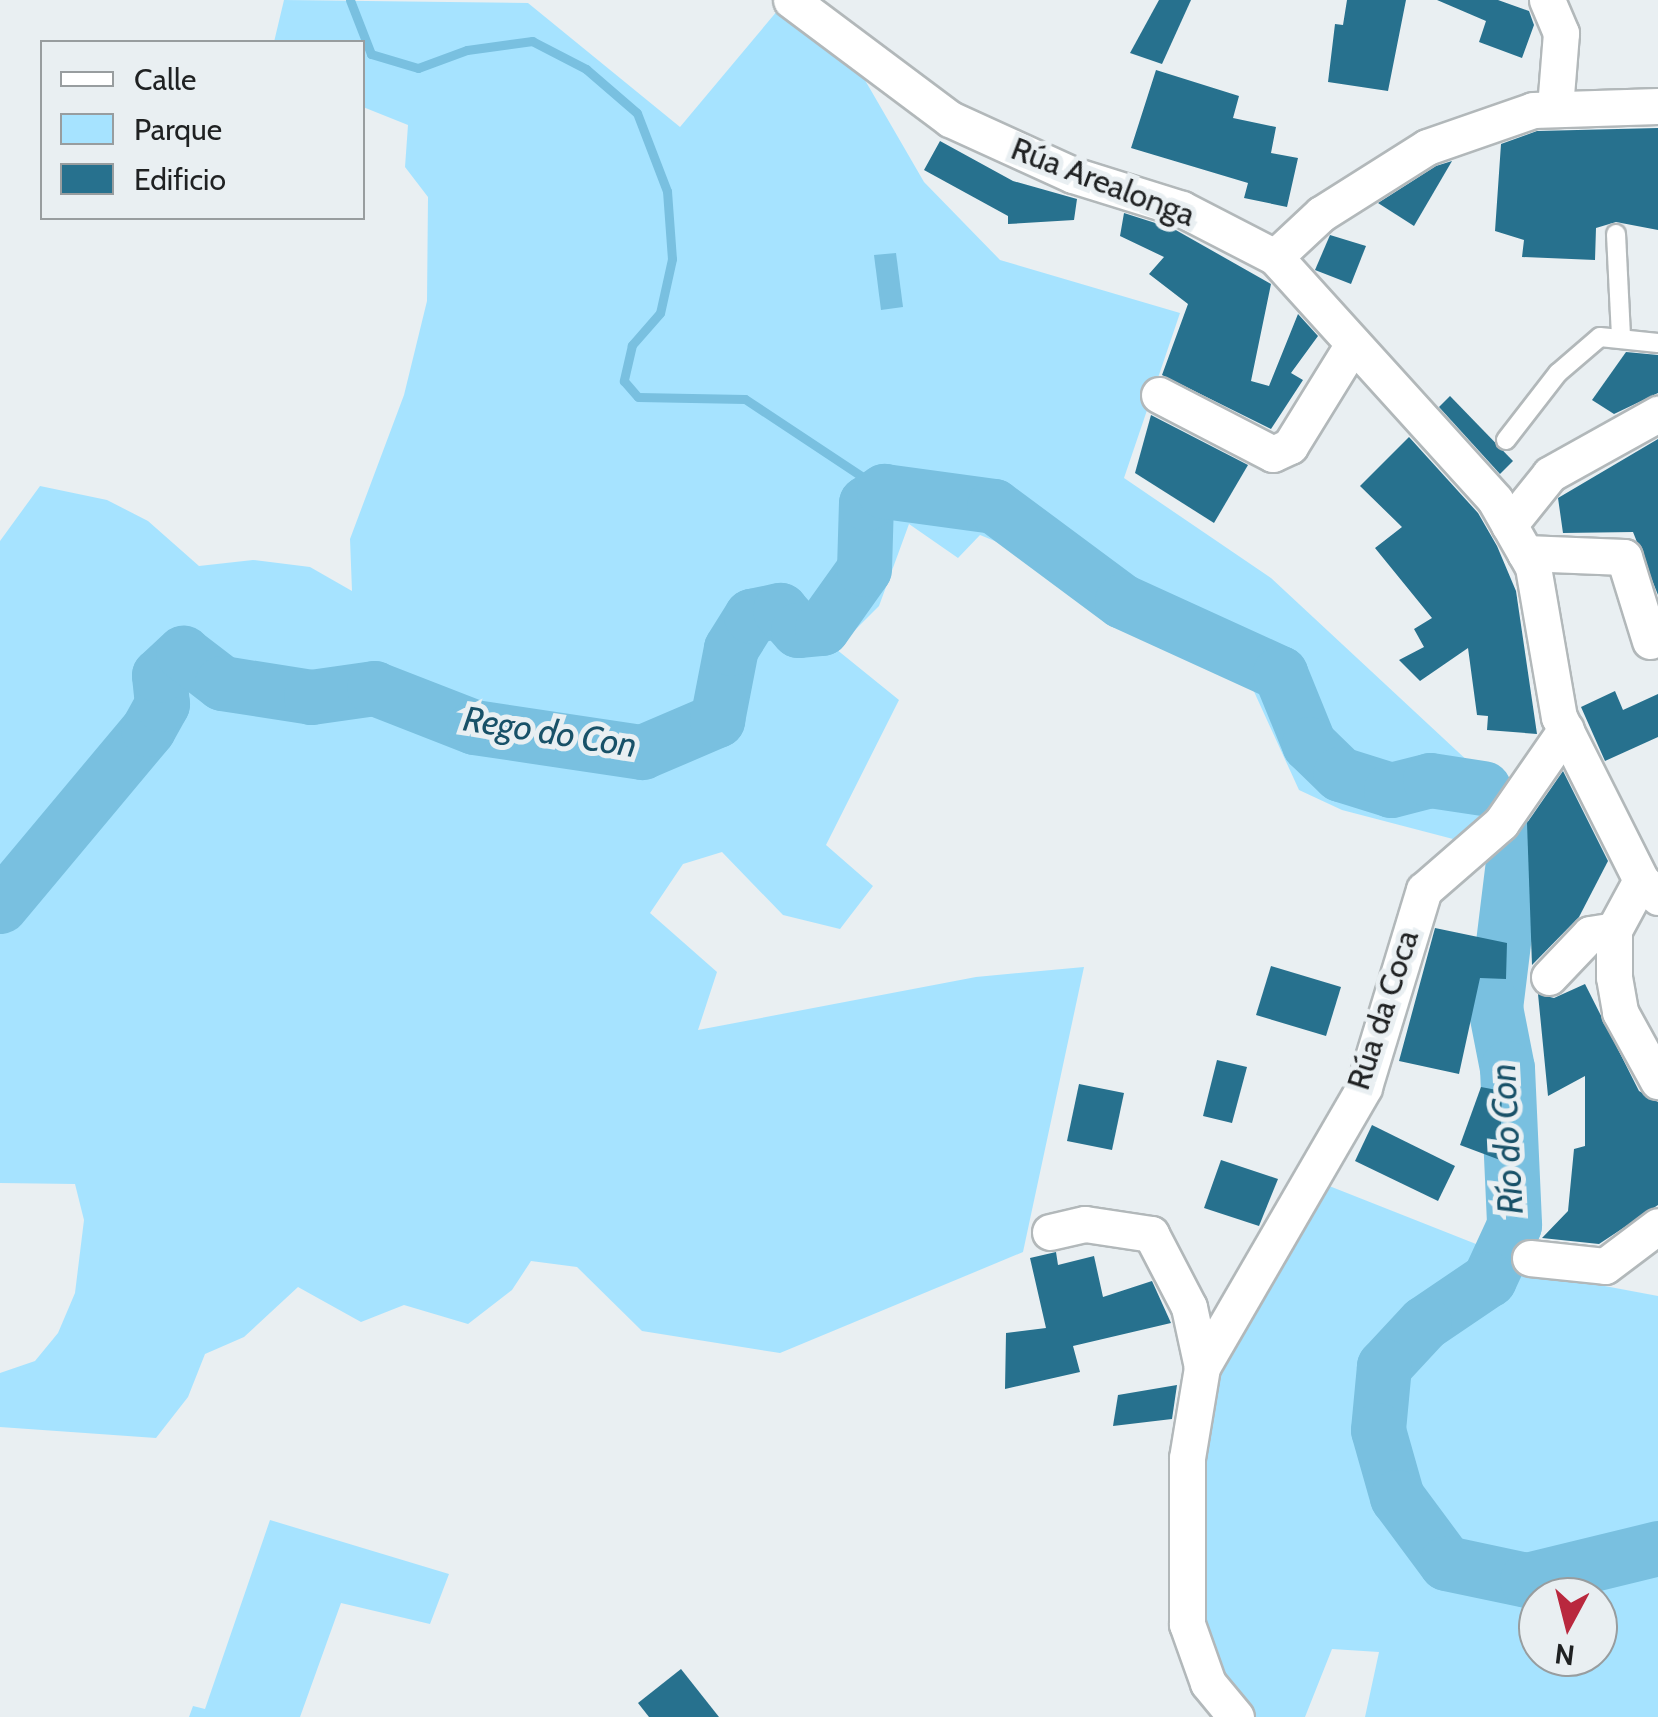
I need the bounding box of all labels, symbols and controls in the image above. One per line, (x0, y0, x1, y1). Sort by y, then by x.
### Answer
legend (40, 40, 365, 220)
text: Calle (134, 61, 196, 98)
text: Parque (134, 111, 222, 148)
street label: Rúa Arealonga (1006, 129, 1200, 235)
text: Edificio (134, 161, 226, 198)
water label: Rego do Con (460, 698, 640, 766)
street label: Rúa da Coca (1339, 925, 1427, 1095)
water label: Río do Con (1482, 1063, 1532, 1215)
north arrow (1518, 1577, 1618, 1677)
text: N (1553, 1637, 1576, 1673)

